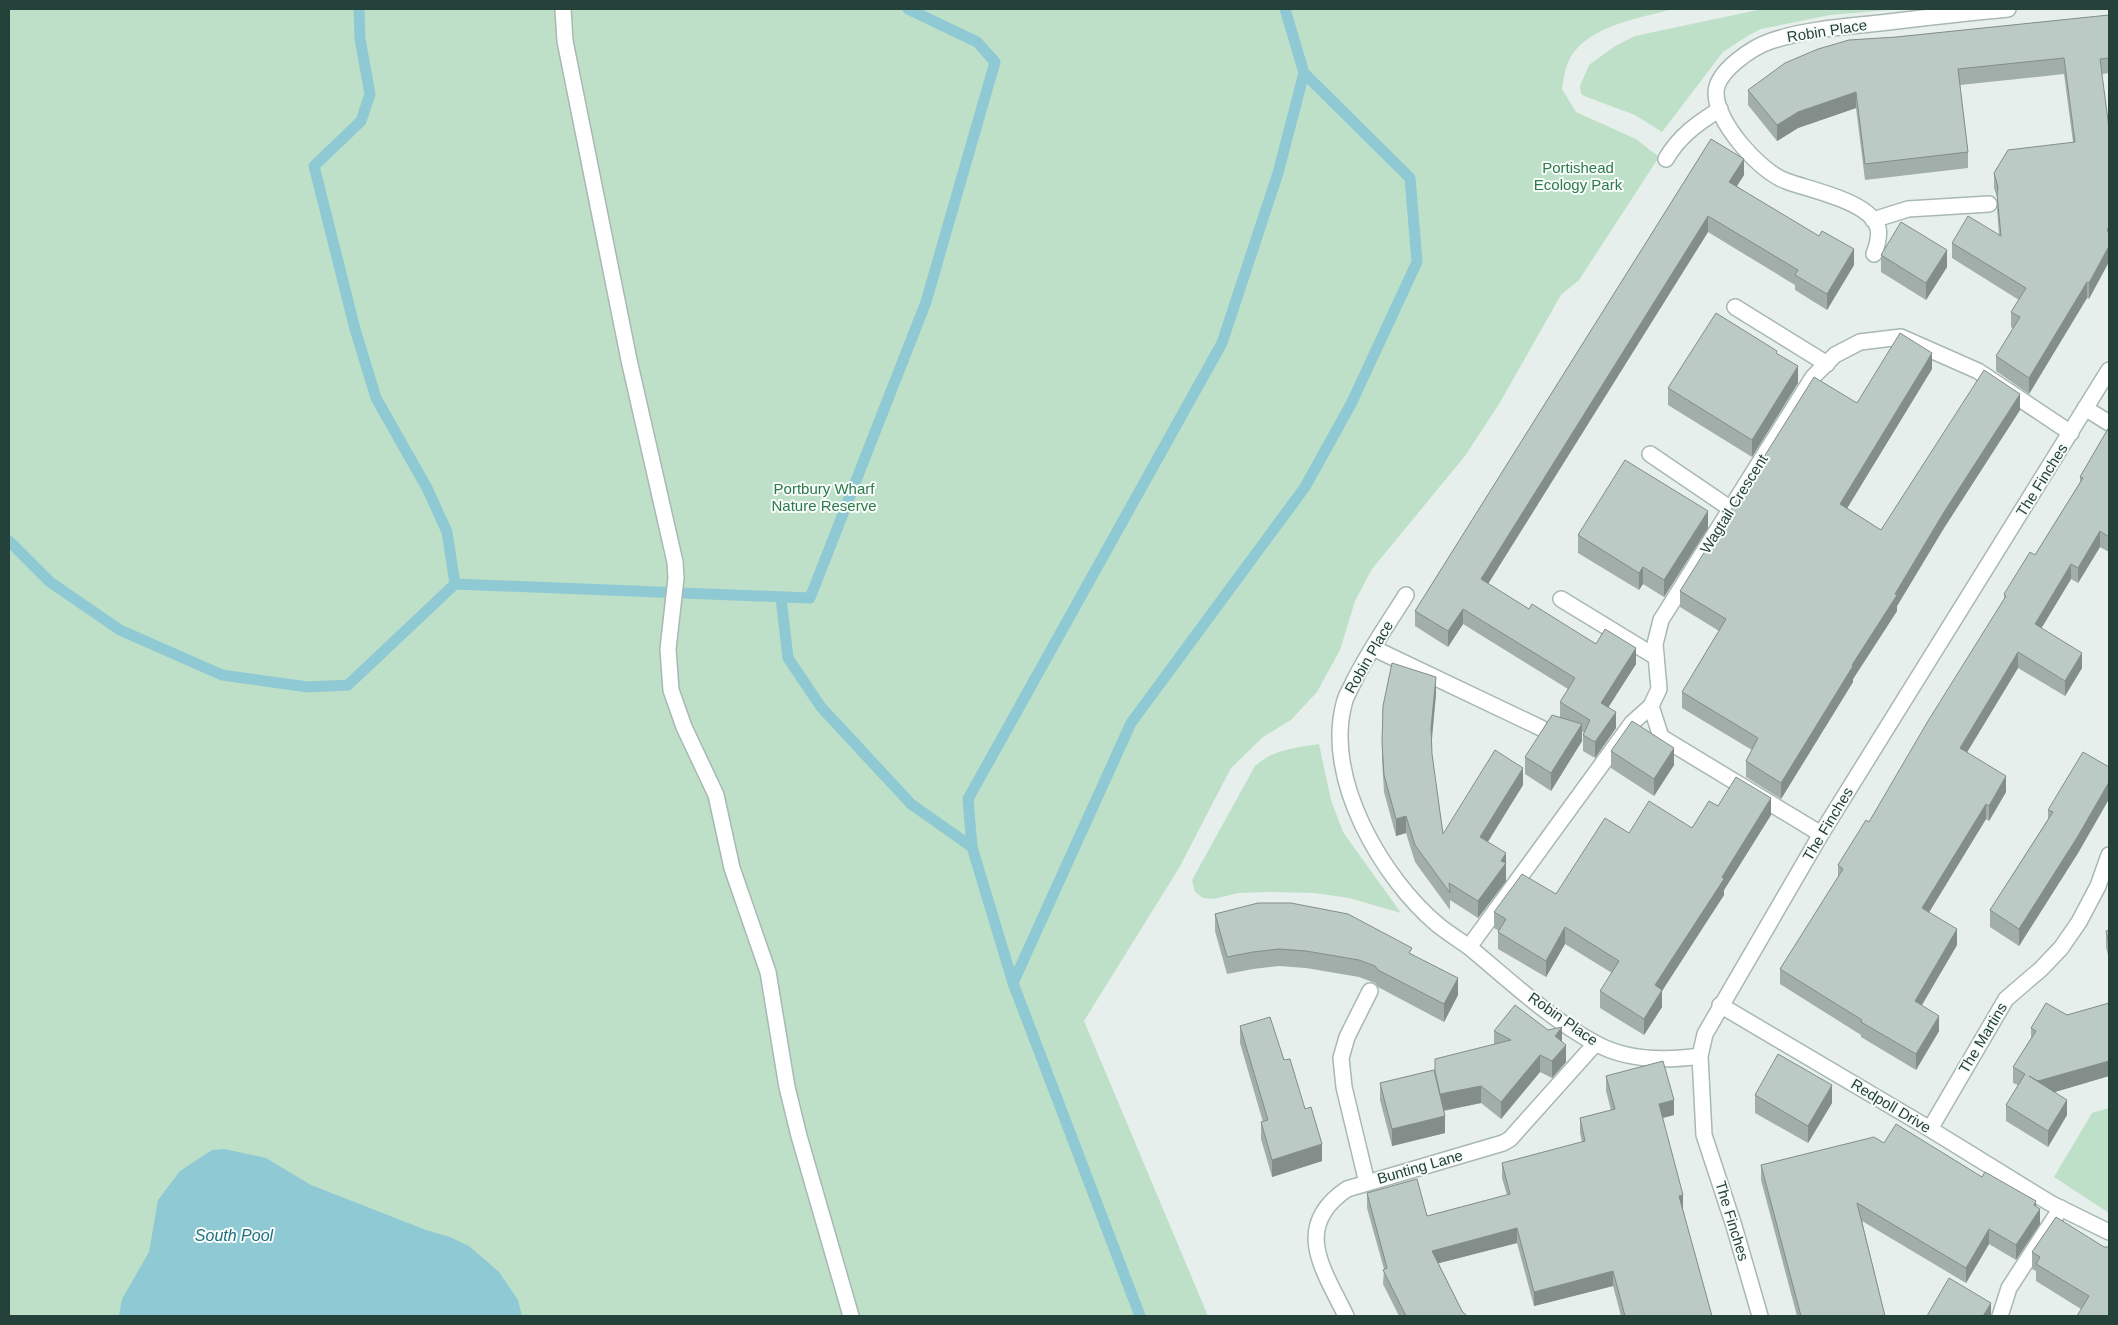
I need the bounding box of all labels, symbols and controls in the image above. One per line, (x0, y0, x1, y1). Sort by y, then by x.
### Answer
street label: Robin Place (1786, 16, 1868, 45)
park label: Portishead Ecology Park (1534, 159, 1623, 193)
street label: The Finches (2012, 440, 2071, 519)
street label: Wagtail Crescent (1696, 450, 1771, 556)
park label: Portbury Wharf Nature Reserve (771, 480, 877, 514)
street label: Robin Place (1341, 617, 1396, 696)
street label: The Finches (1799, 784, 1856, 863)
street label: Robin Place (1525, 988, 1601, 1049)
street label: The Martins (1955, 999, 2010, 1076)
street label: Redpoll Drive (1848, 1075, 1934, 1136)
street label: Bunting Lane (1375, 1146, 1465, 1187)
street label: The Finches (1712, 1179, 1753, 1263)
water label: South Pool (195, 1227, 274, 1244)

